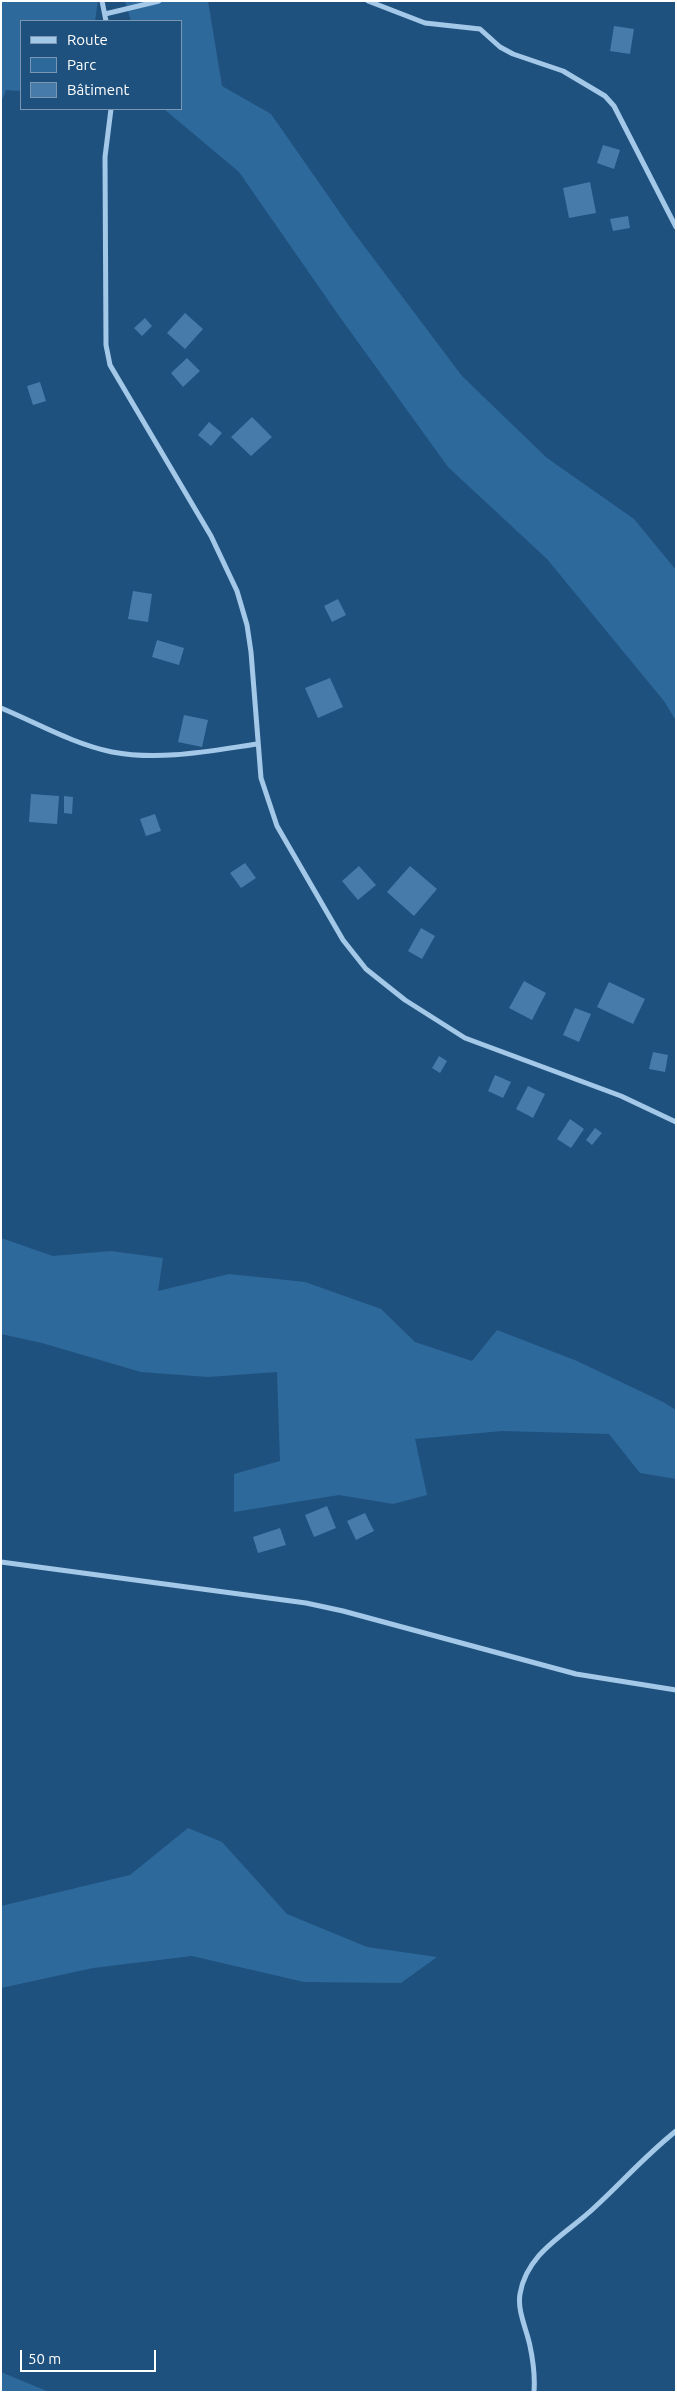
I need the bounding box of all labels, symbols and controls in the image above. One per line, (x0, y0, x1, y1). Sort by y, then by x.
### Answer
legend (20, 20, 182, 110)
text: Route (67, 31, 108, 48)
text: Parc (67, 56, 96, 73)
text: Bâtiment (67, 81, 129, 98)
scale bar (22, 2340, 159, 2372)
text: 50 m (28, 2350, 61, 2367)

